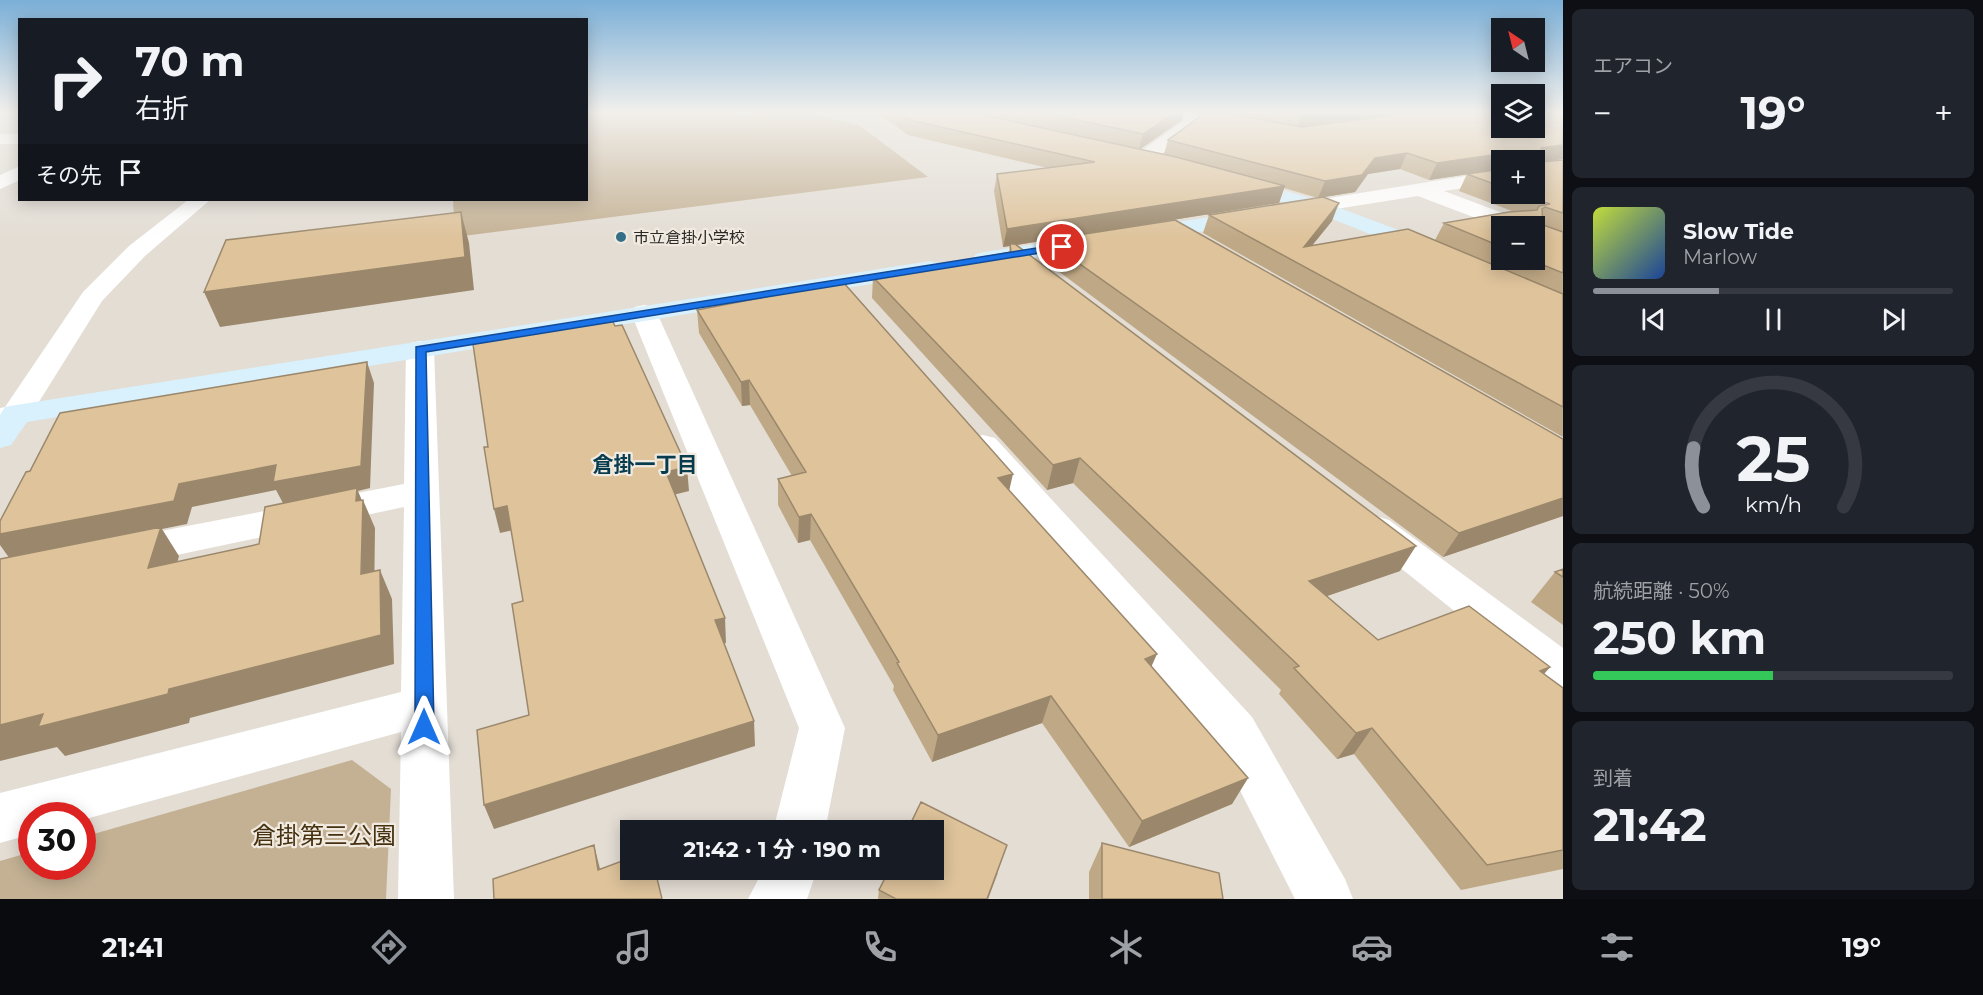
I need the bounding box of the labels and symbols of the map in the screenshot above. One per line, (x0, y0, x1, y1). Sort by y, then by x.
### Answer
north arrow (1491, 18, 1545, 72)
pin (1036, 221, 1087, 272)
place label: 市立倉掛小学校 (633, 228, 745, 247)
marker: 市立倉掛小学校 (614, 230, 628, 244)
district label: 倉掛一丁目 (593, 452, 698, 477)
position arrow (392, 695, 456, 759)
speed limit sign: 30 (18, 802, 96, 880)
park label: 倉掛第三公園 (252, 821, 396, 850)

